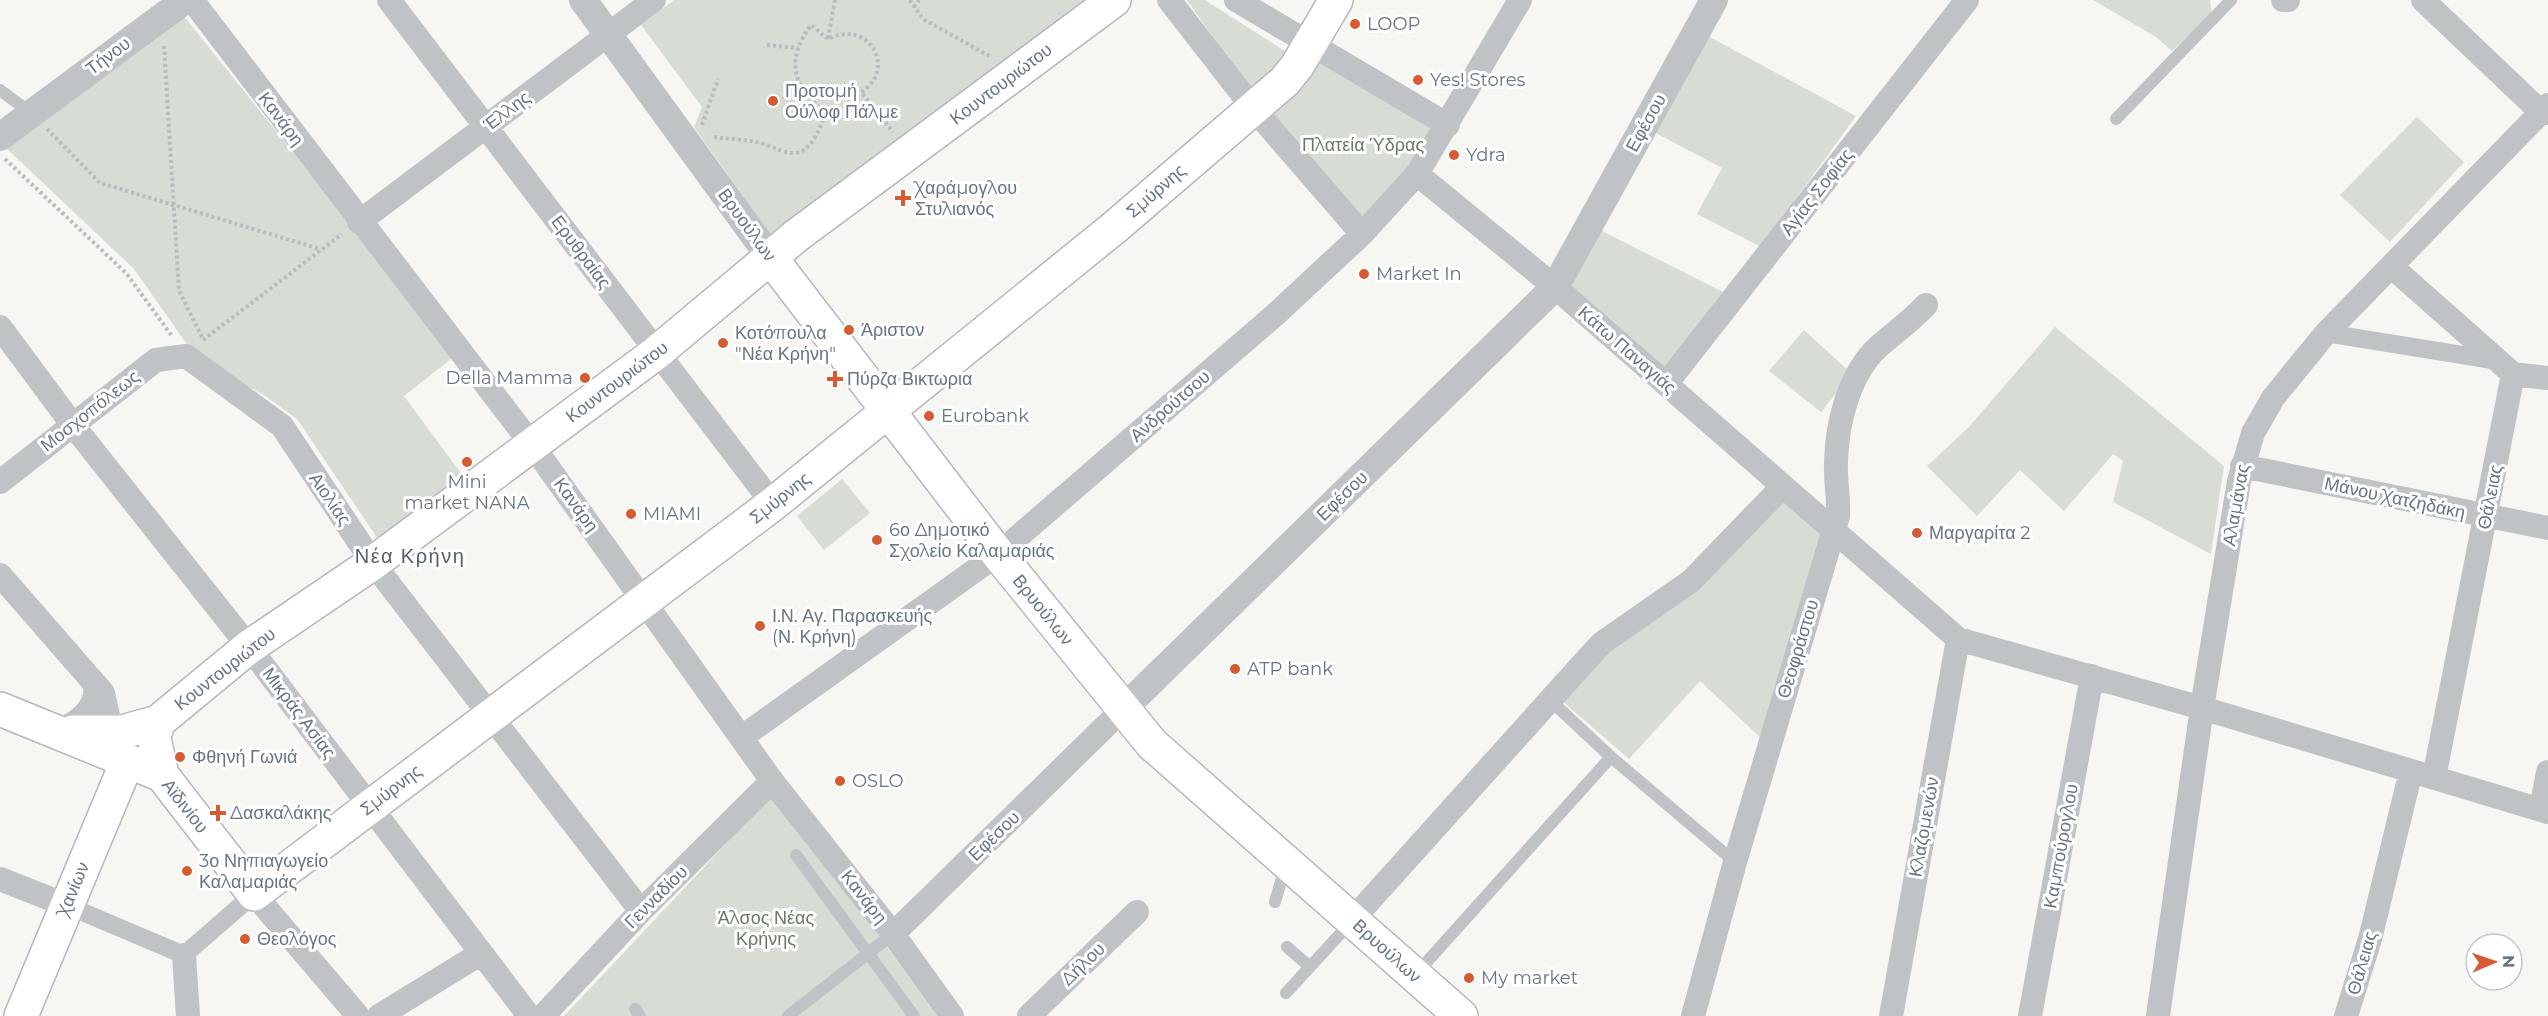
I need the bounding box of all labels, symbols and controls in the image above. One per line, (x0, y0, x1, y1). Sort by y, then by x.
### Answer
place label: LOOP (1367, 13, 1420, 35)
marker: LOOP (1348, 17, 1362, 31)
street label: Τήνου (81, 32, 135, 80)
street label: Κουντουριώτου (946, 38, 1056, 130)
place label: Yes! Stores (1430, 69, 1526, 91)
marker: Yes! Stores (1411, 73, 1425, 87)
place label: Προτομή Ούλοφ Πάλμε (785, 80, 898, 123)
street label: Έλλης (479, 86, 535, 136)
street label: Κανάρη (254, 88, 308, 150)
street label: Εφέσου (1621, 90, 1671, 156)
marker: Προτομή Ούλοφ Πάλμε (766, 94, 780, 108)
park label: Πλατεία Ύδρας (1302, 134, 1424, 156)
place label: Ydra (1466, 144, 1506, 166)
street label: Αγίας Σοφίας (1776, 144, 1858, 240)
marker: Ydra (1447, 148, 1461, 162)
street label: Σμύρνης (1122, 159, 1190, 223)
place label: Χαράμογλου Στυλιανός (912, 177, 1017, 220)
street label: Βρυούλων (713, 184, 781, 266)
marker: Χαράμογλου Στυλιανός (896, 191, 910, 205)
street label: Ερυθραίας (546, 211, 616, 293)
place label: Market In (1376, 263, 1462, 285)
marker: Market In (1357, 267, 1371, 281)
street label: Κάτω Παναγιάς (1573, 301, 1681, 399)
place label: Άριστον (861, 319, 924, 341)
place label: Κοτόπουλα "Νέα Κρήνη" (735, 322, 836, 365)
marker: Άριστον (842, 323, 856, 337)
street label: Κουντουριώτου (562, 336, 672, 428)
marker: Κοτόπουλα "Νέα Κρήνη" (716, 336, 730, 350)
street label: Μοσχοπόλεως (36, 365, 144, 456)
street label: Ανδρούτσου (1126, 365, 1214, 447)
place label: Della Mamma (446, 367, 573, 389)
place label: Πύρζα Βικτωρια (847, 368, 973, 390)
marker: Della Mamma (578, 371, 592, 385)
marker: Πύρζα Βικτωρια (828, 372, 842, 386)
place label: Eurobank (941, 405, 1029, 427)
marker: Eurobank (922, 409, 936, 423)
marker: Mini market NANA (460, 455, 474, 469)
street label: Αλαμάνας (2218, 462, 2254, 548)
street label: Θάλειας (2473, 463, 2507, 531)
street label: Εφέσου (1312, 466, 1372, 526)
street label: Σμύρνης (745, 467, 815, 529)
street label: Αιολίας (304, 468, 356, 530)
place label: Mini market NANA (404, 471, 530, 514)
street label: Μάνου Χατζηδάκη (2323, 472, 2467, 524)
street label: Κανάρη (549, 474, 603, 536)
place label: MIAMI (643, 503, 701, 525)
marker: MIAMI (624, 507, 638, 521)
place label: 6ο Δημοτικό Σχολείο Καλαμαριάς (889, 519, 1055, 562)
place label: Μαργαρίτα 2 (1929, 522, 2031, 544)
marker: Μαργαρίτα 2 (1910, 526, 1924, 540)
marker: 6ο Δημοτικό Σχολείο Καλαμαριάς (870, 533, 884, 547)
district label: Νέα Κρήνη (355, 544, 465, 568)
street label: Βρυούλων (1008, 570, 1078, 650)
street label: Θεοφράστου (1773, 597, 1823, 701)
place label: Ι.Ν. Αγ. Παρασκευής (Ν. Κρήνη) (772, 605, 933, 648)
marker: Ι.Ν. Αγ. Παρασκευής (Ν. Κρήνη) (753, 619, 767, 633)
street label: Κουντουριώτου (170, 623, 280, 715)
place label: ATP bank (1247, 658, 1333, 680)
marker: ATP bank (1228, 662, 1242, 676)
street label: Μικράς Ασίας (258, 663, 341, 763)
place label: Φθηνή Γωνιά (192, 746, 297, 768)
marker: Φθηνή Γωνιά (173, 750, 187, 764)
street label: Σμύρνης (356, 760, 426, 820)
place label: OSLO (852, 770, 904, 792)
street label: Αϊδινίου (157, 774, 213, 838)
marker: OSLO (833, 774, 847, 788)
street label: Κλαζομενών (1904, 775, 1944, 879)
street label: Καμπούρογλου (2039, 782, 2083, 910)
place label: Δασκαλάκης (230, 802, 332, 824)
marker: Δασκαλάκης (211, 806, 225, 820)
street label: Εφέσου (964, 806, 1024, 866)
place label: 3ο Νηπιαγωγείο Καλαμαριάς (199, 850, 328, 893)
street label: Χανίων (51, 859, 94, 922)
street label: Γενναδίου (620, 861, 692, 933)
marker: 3ο Νηπιαγωγείο Καλαμαριάς (180, 864, 194, 878)
street label: Κανάρη (836, 866, 892, 928)
park label: Άλσος Νέας Κρήνης (718, 907, 815, 950)
street label: Βρυούλων (1348, 914, 1426, 988)
place label: Θεολόγος (257, 928, 337, 950)
street label: Θάλειας (2342, 928, 2382, 997)
marker: Θεολόγος (238, 932, 252, 946)
north arrow (2464, 932, 2524, 992)
street label: Δήλου (1056, 938, 1110, 990)
text: N (2499, 955, 2518, 968)
place label: My market (1481, 967, 1578, 989)
marker: My market (1462, 971, 1476, 985)

